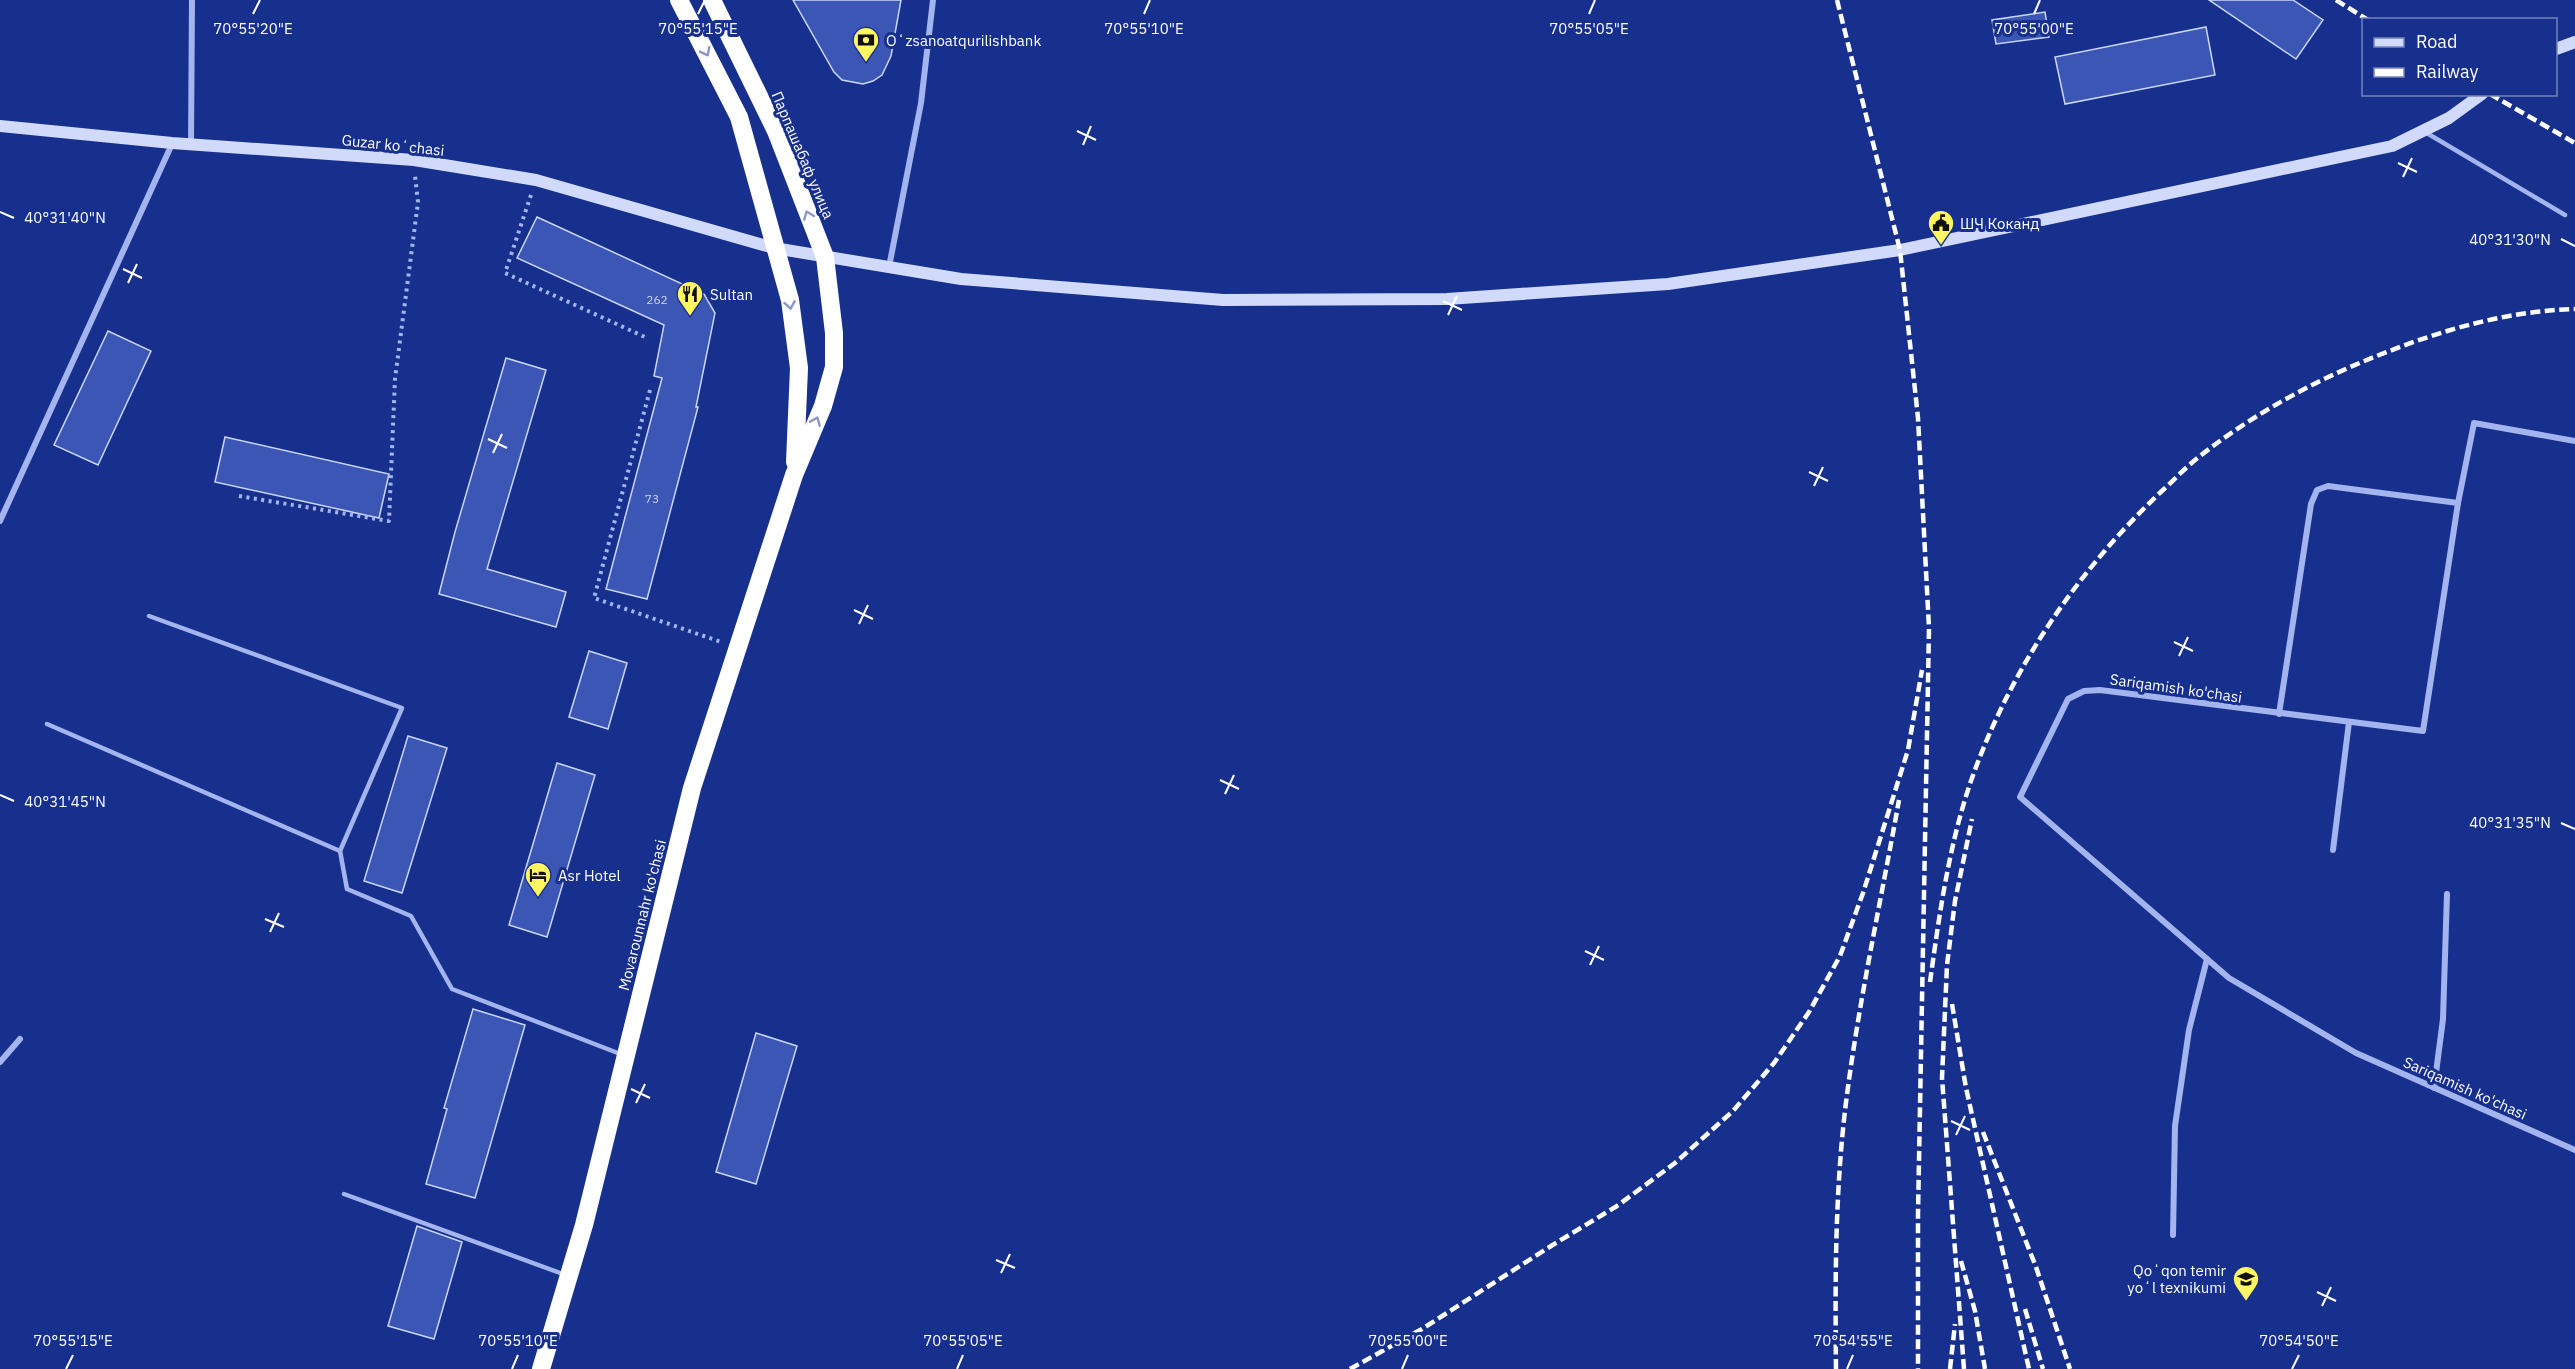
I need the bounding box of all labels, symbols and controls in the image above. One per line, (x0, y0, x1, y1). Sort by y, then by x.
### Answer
legend (2362, 18, 2557, 96)
text: 70°55'20"E (213, 19, 293, 38)
text: 70°55'15"E (658, 19, 738, 38)
text: 70°55'10"E (1104, 19, 1184, 38)
text: 70°55'05"E (1549, 19, 1629, 38)
text: 70°55'00"E (1994, 19, 2074, 38)
bank icon: Oʻzsanoatqurilishbank (851, 25, 881, 63)
text: Road (2416, 30, 2457, 53)
place label: Oʻzsanoatqurilishbank (886, 31, 1041, 50)
one-way arrow (698, 46, 710, 57)
text: Railway (2416, 60, 2478, 83)
street label: Парпашабаф улица (768, 88, 838, 222)
street label: Guzar koʻchasi (341, 130, 445, 160)
text: 40°31'40"N (24, 208, 106, 227)
public building icon: ШЧ Коканд (1926, 208, 1956, 246)
one-way arrow (803, 210, 816, 220)
place label: ШЧ Коканд (1960, 214, 2039, 233)
text: 40°31'30"N (2469, 230, 2551, 249)
restaurant icon: Sultan (675, 279, 705, 317)
place label: Sultan (710, 285, 753, 304)
house number: 262 (646, 292, 668, 307)
one-way arrow (783, 300, 796, 310)
one-way arrow (809, 417, 821, 428)
house number: 73 (645, 491, 659, 506)
street label: Sariqamish ko'chasi (2109, 669, 2243, 707)
text: 40°31'45"N (24, 792, 106, 811)
text: 40°31'35"N (2469, 813, 2551, 832)
street label: Movarounnahr ko'chasi (614, 838, 670, 992)
hotel icon: Asr Hotel (523, 860, 553, 898)
place label: Asr Hotel (558, 866, 621, 885)
street label: Sariqamish ko'chasi (2400, 1052, 2530, 1124)
place label: Qoʻqon temir yoʻl texnikumi (2127, 1261, 2226, 1297)
school or university icon: Qoʻqon temir yoʻl texnikumi (2231, 1264, 2261, 1302)
text: 70°55'15"E (33, 1331, 113, 1350)
text: 70°55'10"E (478, 1331, 558, 1350)
text: 70°55'05"E (923, 1331, 1003, 1350)
text: 70°55'00"E (1368, 1331, 1448, 1350)
text: 70°54'55"E (1813, 1331, 1893, 1350)
text: 70°54'50"E (2259, 1331, 2339, 1350)

